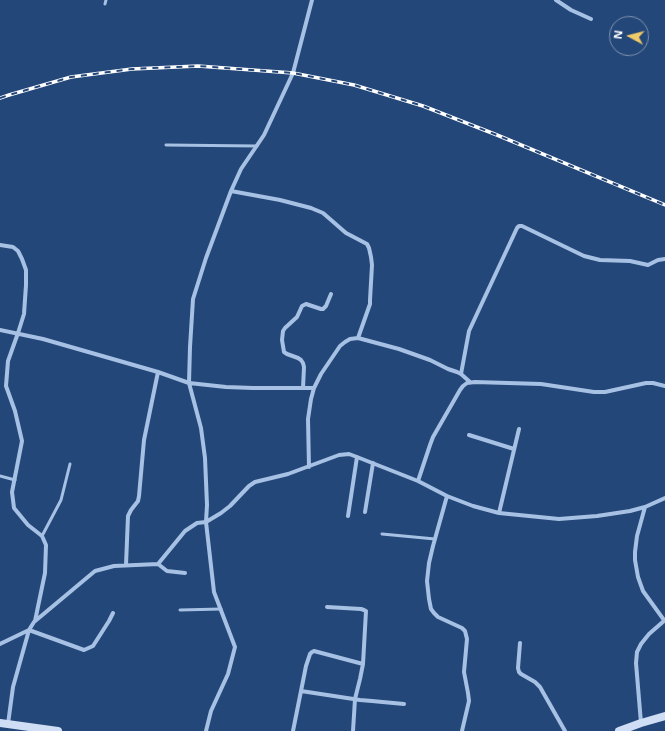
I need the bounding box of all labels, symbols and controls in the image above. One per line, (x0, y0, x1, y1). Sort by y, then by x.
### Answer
north arrow (609, 16, 649, 56)
text: N (610, 29, 626, 40)

